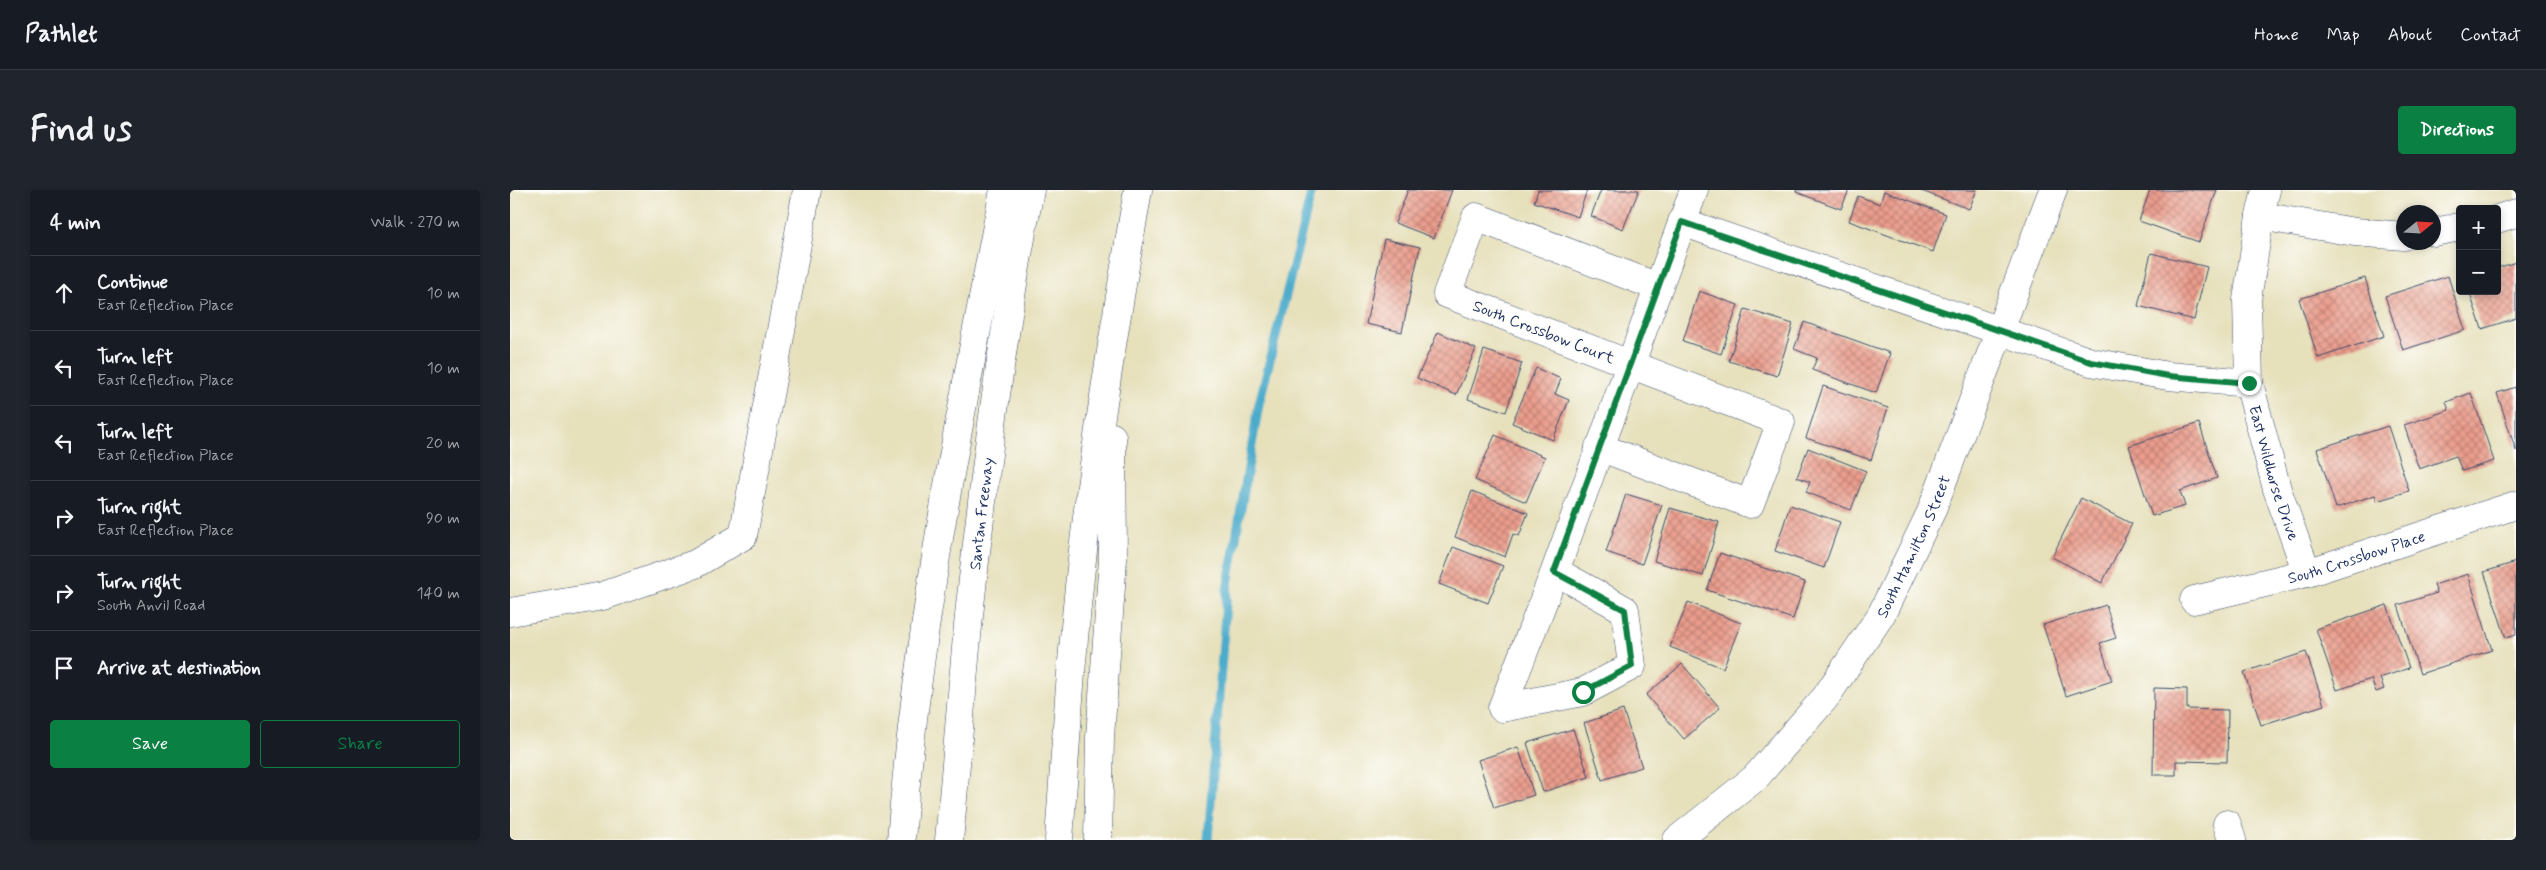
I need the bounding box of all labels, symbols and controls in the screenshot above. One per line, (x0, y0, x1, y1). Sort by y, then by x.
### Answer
text: Pathlet (25, 19, 97, 50)
text: Home (2254, 23, 2299, 47)
text: Map (2327, 23, 2360, 47)
text: About (2388, 23, 2432, 47)
text: Contact (2460, 23, 2521, 47)
button: Directions (2398, 106, 2516, 154)
text: Find us (30, 107, 132, 153)
north arrow (2396, 205, 2441, 250)
map controls (2456, 205, 2501, 295)
button: + (2456, 205, 2501, 250)
text: 4 min (50, 209, 101, 237)
text: Walk · 270 m (371, 212, 460, 233)
button: − (2456, 250, 2501, 295)
text: Continue (97, 270, 168, 295)
icon: ahead (50, 279, 78, 307)
text: 10 m (427, 283, 460, 304)
text: East Reflection Place (97, 295, 234, 316)
street label: South Crossbow Court (1470, 296, 1618, 369)
text: Turn left (97, 345, 173, 370)
icon: left (50, 354, 78, 382)
text: 10 m (427, 358, 460, 379)
text: East Reflection Place (97, 370, 234, 391)
route end (2238, 372, 2261, 395)
street label: East Wildhorse Drive (2243, 403, 2304, 544)
text: Turn left (97, 420, 173, 445)
icon: left (50, 429, 78, 457)
text: 20 m (426, 433, 460, 454)
text: East Reflection Place (97, 445, 234, 466)
street label: Santan Freeway (965, 456, 999, 571)
street label: South Hamilton Street (1872, 472, 1956, 622)
text: Turn right (97, 495, 181, 520)
icon: right (50, 504, 78, 532)
text: 90 m (426, 508, 460, 529)
text: East Reflection Place (97, 520, 234, 541)
street label: South Crossbow Place (2286, 526, 2428, 589)
text: Turn right (97, 570, 181, 595)
icon: right (50, 579, 78, 607)
text: 140 m (416, 583, 460, 604)
text: South Anvil Road (97, 595, 205, 616)
icon: arrive (50, 654, 78, 682)
text: Arrive at destination (97, 656, 261, 681)
route start (1572, 681, 1595, 704)
button: Save (50, 720, 250, 768)
button: Share (260, 720, 460, 768)

